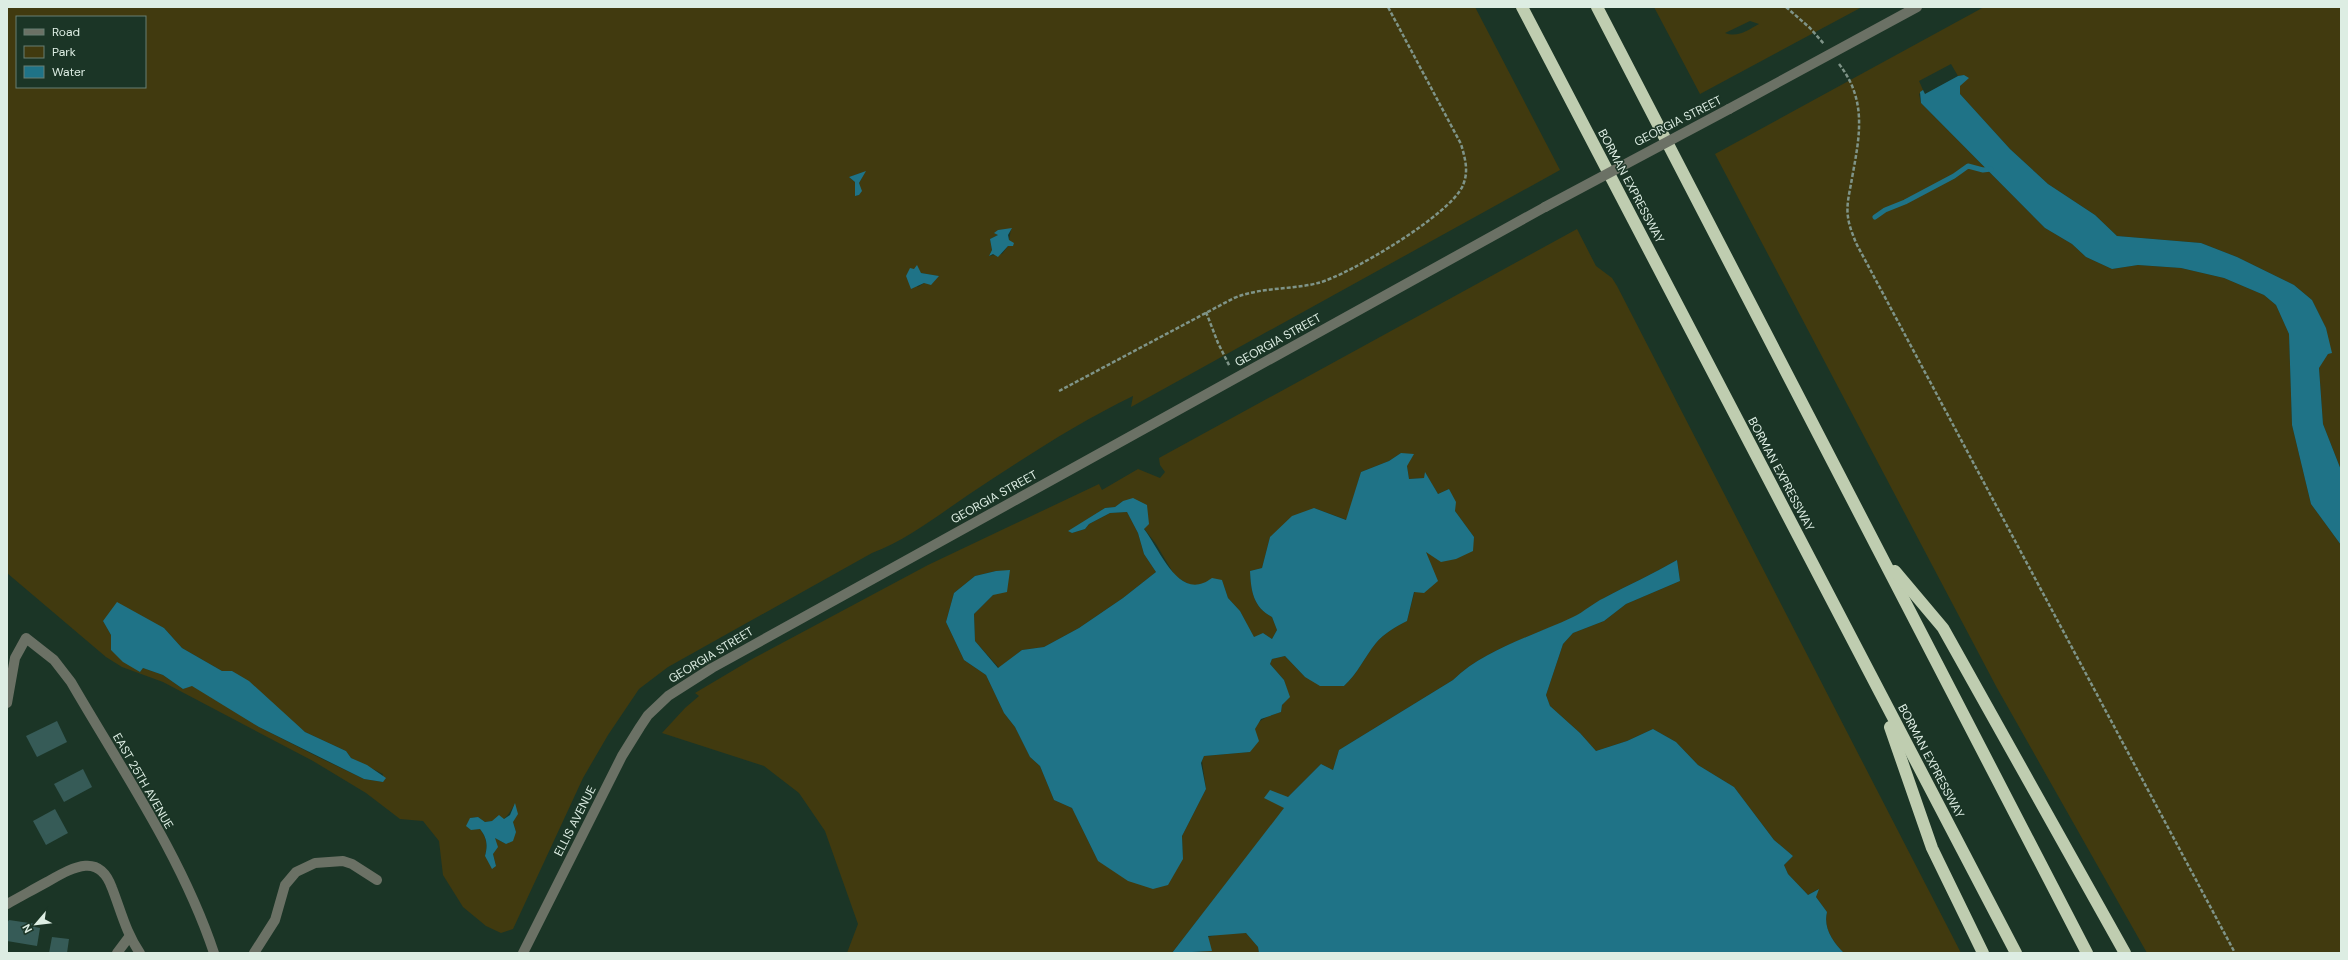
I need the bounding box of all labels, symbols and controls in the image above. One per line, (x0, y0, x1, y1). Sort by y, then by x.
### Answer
legend (16, 16, 146, 88)
text: Road (52, 24, 80, 40)
text: Park (52, 44, 76, 60)
text: Water (52, 64, 86, 80)
street label: GEORGIA STREET (1631, 92, 1725, 150)
street label: BORMAN EXPRESSWAY (1594, 126, 1668, 246)
street label: GEORGIA STREET (1232, 310, 1324, 370)
street label: BORMAN EXPRESSWAY (1744, 414, 1818, 534)
street label: GEORGIA STREET (948, 467, 1040, 527)
street label: GEORGIA STREET (666, 623, 757, 687)
street label: BORMAN EXPRESSWAY (1894, 701, 1968, 821)
street label: EAST 25TH AVENUE (109, 730, 177, 832)
street label: ELLIS AVENUE (550, 783, 600, 859)
north arrow (16, 904, 56, 944)
text: N (19, 922, 35, 936)

